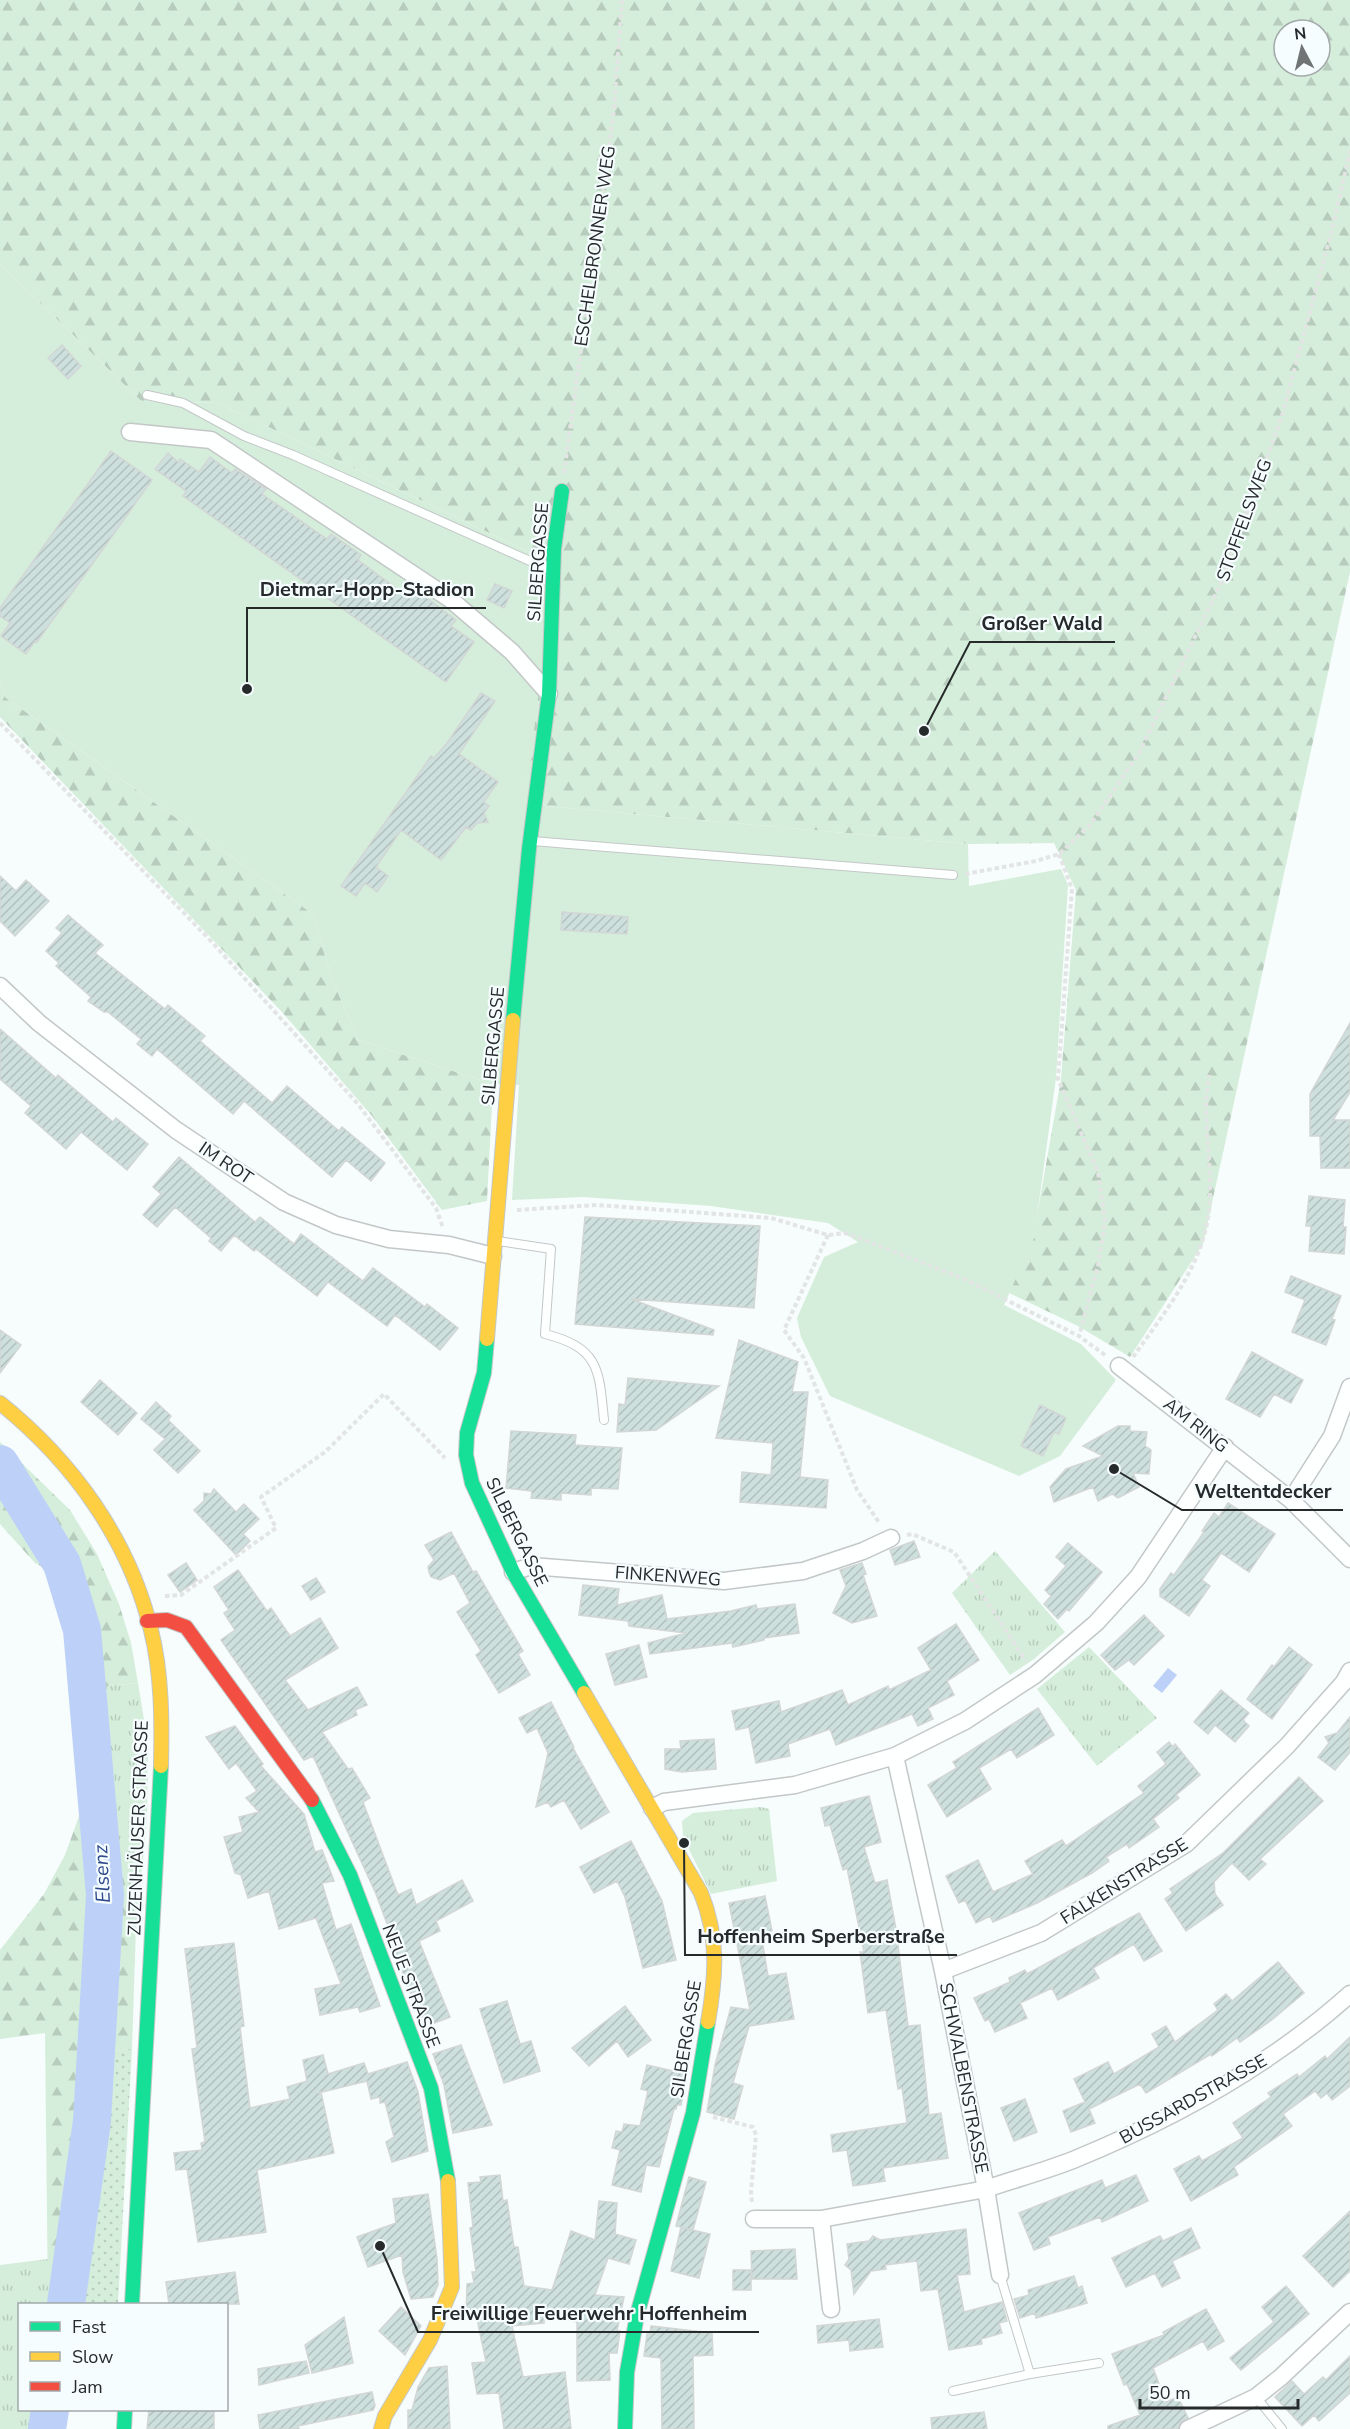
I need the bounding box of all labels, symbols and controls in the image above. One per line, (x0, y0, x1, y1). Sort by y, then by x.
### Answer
north arrow (1272, 18, 1332, 78)
text: N (1293, 22, 1308, 46)
street label: ESCHELBRONNER WEG (569, 144, 621, 348)
street label: STOFFELSWEG (1211, 456, 1277, 584)
street label: SILBERGASSE (522, 502, 554, 622)
callout: Dietmar-Hopp-Stadion (247, 570, 486, 608)
text: Dietmar-Hopp-Stadion (260, 576, 474, 603)
callout: Großer Wald (970, 604, 1115, 642)
text: Großer Wald (981, 610, 1103, 637)
street label: SILBERGASSE (476, 986, 510, 1106)
street label: IM ROT (194, 1136, 258, 1190)
street label: AM RING (1159, 1392, 1233, 1458)
callout: Weltentdecker (1182, 1472, 1343, 1510)
street label: SILBERGASSE (480, 1473, 554, 1591)
text: Weltentdecker (1194, 1478, 1332, 1505)
street label: FINKENWEG (614, 1560, 722, 1592)
street label: ZUZENHÄUSER STRASSE (122, 1720, 154, 1936)
street label: FALKENSTRASSE (1056, 1832, 1192, 1930)
water label: Elsenz (87, 1843, 117, 1904)
callout: Hoffenheim Sperberstraße (685, 1917, 957, 1955)
street label: NEUE STRASSE (376, 1920, 446, 2052)
text: Hoffenheim Sperberstraße (697, 1923, 945, 1950)
street label: SILBERGASSE (665, 1978, 707, 2100)
street label: SCHWALBENSTRASSE (934, 1981, 994, 2175)
street label: BUSSARDSTRASSE (1115, 2049, 1271, 2149)
callout: Freiwillige Feuerwehr Hoffenheim (418, 2294, 759, 2332)
text: Freiwillige Feuerwehr Hoffenheim (431, 2300, 747, 2327)
legend (18, 2303, 228, 2411)
text: Fast (72, 2315, 107, 2339)
text: Slow (72, 2345, 113, 2369)
scale bar (1140, 2372, 1298, 2410)
text: Jam (71, 2375, 103, 2399)
text: 50 m (1149, 2381, 1191, 2405)

